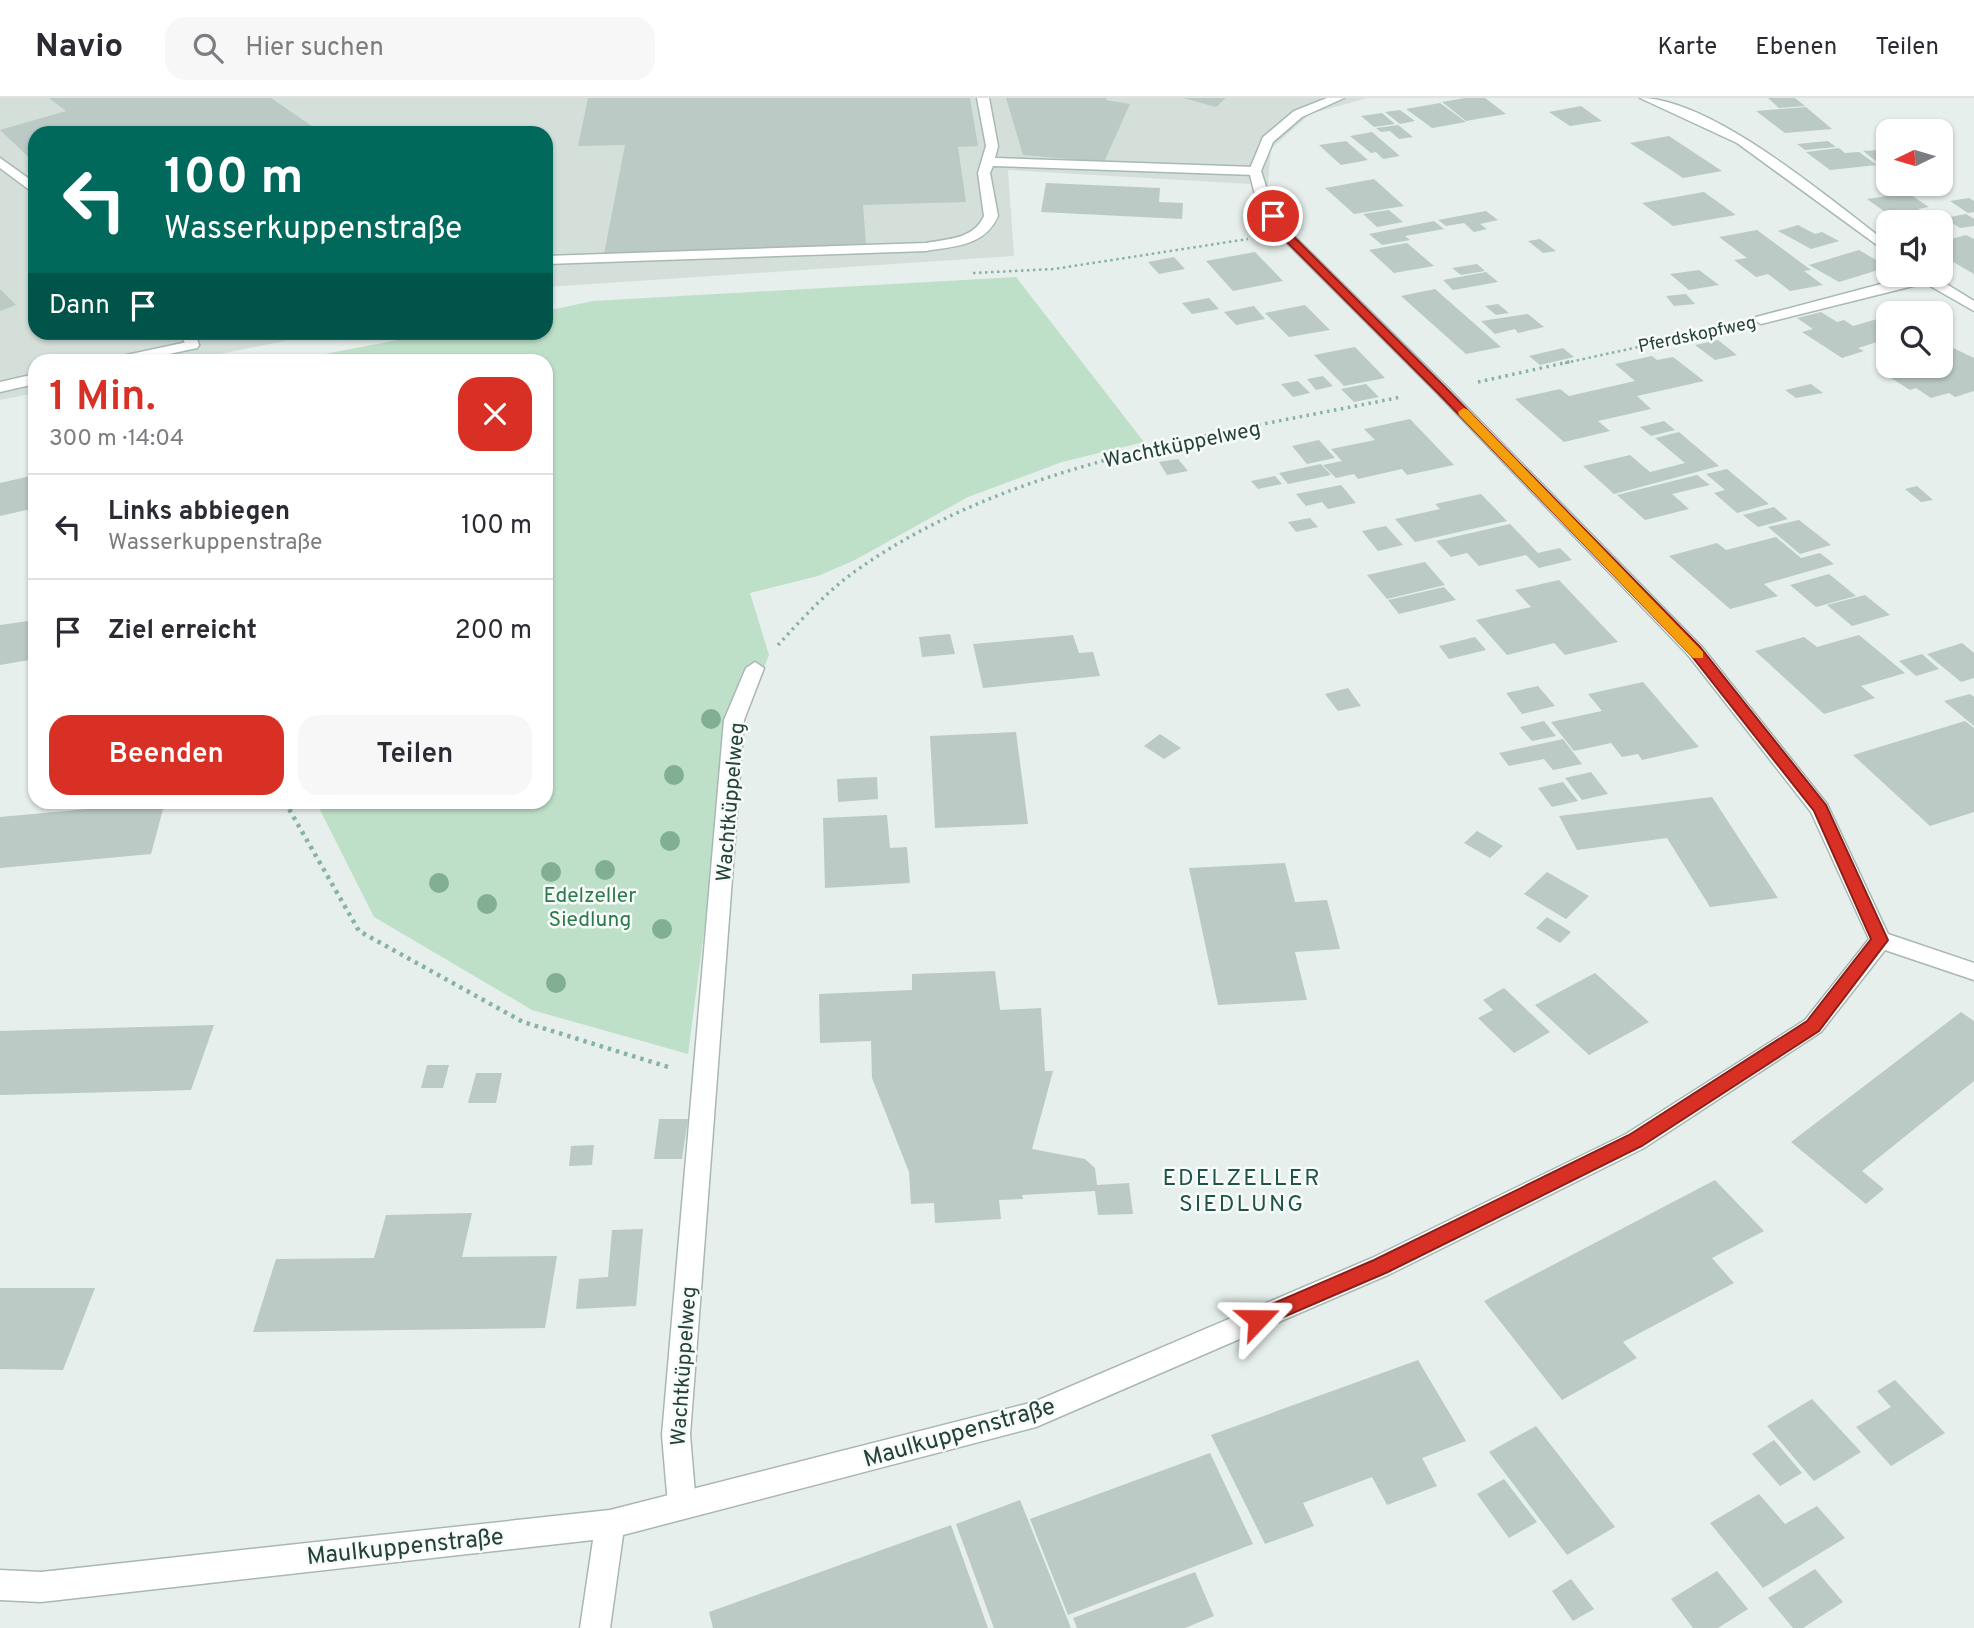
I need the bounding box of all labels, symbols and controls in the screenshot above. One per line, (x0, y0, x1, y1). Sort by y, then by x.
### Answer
search box (165, 17, 655, 80)
text: Navio (35, 27, 123, 69)
icon: search (189, 29, 227, 67)
text: Hier suchen (245, 32, 384, 65)
text: Karte (1657, 33, 1717, 63)
text: Ebenen (1755, 33, 1837, 63)
text: Teilen (1875, 33, 1939, 63)
north arrow (1876, 119, 1953, 196)
map controls (1876, 119, 1953, 378)
text: 100 m (164, 149, 303, 211)
icon: left (49, 154, 140, 245)
pin (1243, 186, 1303, 246)
icon: arrive (1254, 197, 1292, 235)
text: Wasserkuppenstraße (164, 210, 462, 250)
button: sound (1876, 210, 1953, 287)
icon: arrive (124, 287, 162, 325)
text: Dann (49, 290, 110, 323)
button: search (1876, 301, 1953, 378)
street label: Pferdskopfweg (1636, 312, 1758, 359)
text: 1 Min. (49, 372, 156, 425)
button: close (458, 377, 532, 451)
street label: Wachtküppelweg (1101, 416, 1263, 475)
text: 300 m · 14:04 (49, 425, 184, 454)
text: Links abbiegen (108, 496, 290, 529)
icon: left (49, 508, 87, 546)
text: 100 m (461, 510, 532, 543)
text: Wasserkuppenstraße (108, 529, 322, 558)
icon: arrive (49, 613, 87, 651)
text: Ziel erreicht (108, 615, 257, 648)
text: 200 m (455, 615, 532, 648)
button: Beenden (49, 715, 284, 795)
button: Teilen (298, 715, 532, 795)
street label: Wachtküppelweg (711, 721, 752, 883)
park label: Edelzeller Siedlung (544, 883, 636, 934)
district label: EDELZELLER SIEDLUNG (1162, 1165, 1322, 1220)
position arrow (1221, 1282, 1295, 1356)
street label: Wachtküppelweg (665, 1285, 704, 1447)
street label: Maulkuppenstraße (860, 1392, 1059, 1476)
street label: Maulkuppenstraße (305, 1523, 505, 1573)

